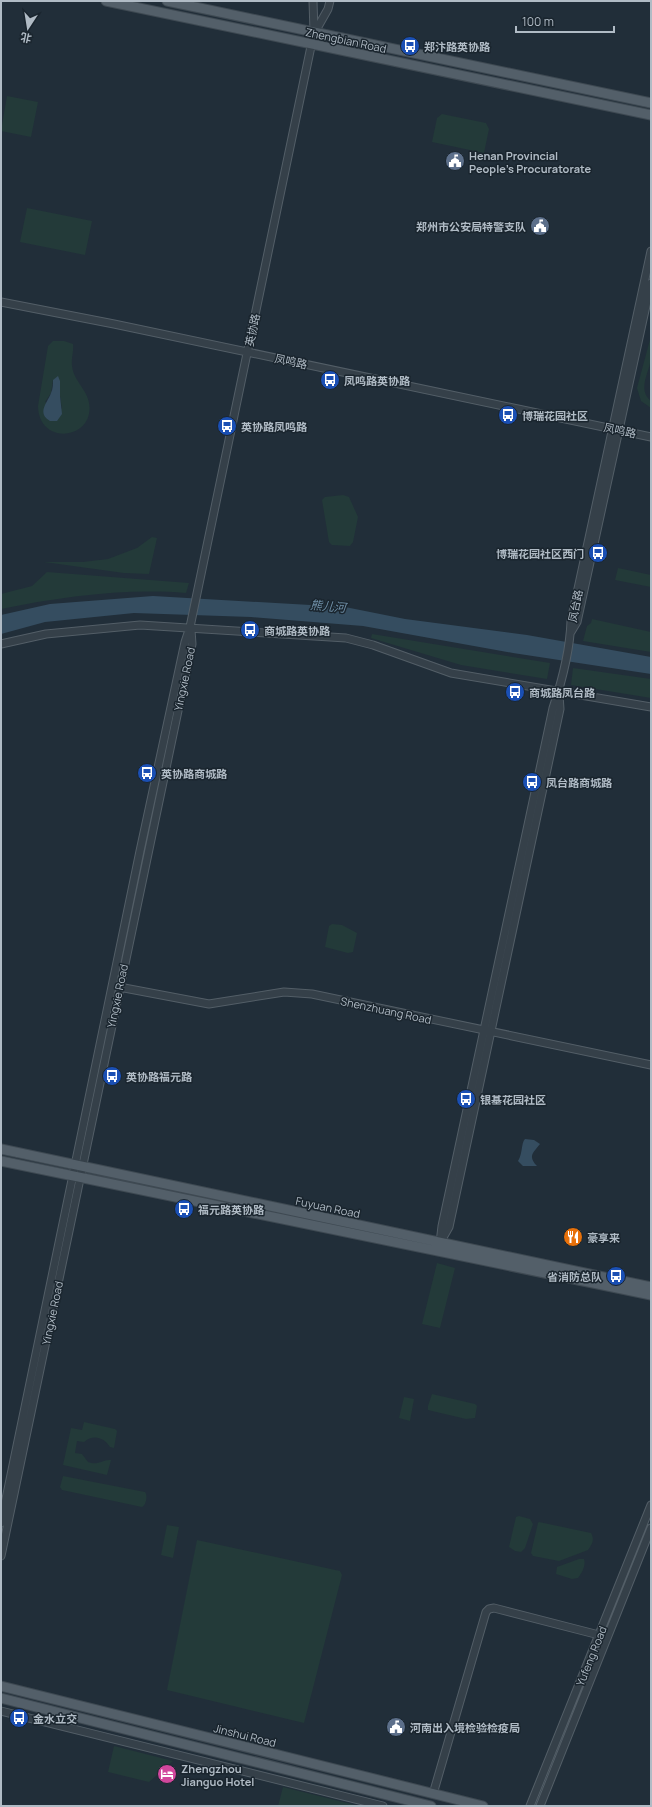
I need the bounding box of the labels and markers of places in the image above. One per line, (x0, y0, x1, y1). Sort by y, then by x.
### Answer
bus stop icon: 郑汴路英协路 (399, 35, 421, 57)
place label: 郑汴路英协路 (424, 39, 491, 54)
place label: Henan Provincial People's Procuratorate (469, 148, 591, 176)
public building icon: Henan Provincial People's Procuratorate (444, 150, 466, 172)
public building icon: 郑州市公安局特警支队 (529, 215, 551, 237)
place label: 郑州市公安局特警支队 (416, 219, 526, 234)
bus stop icon: 凤鸣路英协路 (319, 369, 341, 391)
place label: 凤鸣路英协路 (344, 373, 411, 388)
bus stop icon: 博瑞花园社区 (497, 404, 519, 426)
place label: 博瑞花园社区 (522, 408, 588, 423)
bus stop icon: 英协路凤鸣路 (216, 415, 238, 437)
place label: 英协路凤鸣路 (241, 419, 308, 434)
bus stop icon: 博瑞花园社区西门 (587, 542, 609, 564)
place label: 博瑞花园社区西门 (496, 546, 584, 561)
bus stop icon: 商城路英协路 (239, 619, 261, 641)
place label: 商城路英协路 (264, 623, 331, 638)
bus stop icon: 商城路凤台路 (504, 681, 526, 703)
place label: 商城路凤台路 (529, 685, 596, 700)
bus stop icon: 英协路商城路 (136, 762, 158, 784)
place label: 英协路商城路 (161, 766, 228, 781)
bus stop icon: 凤台路商城路 (521, 771, 543, 793)
place label: 凤台路商城路 (546, 775, 613, 790)
bus stop icon: 英协路福元路 (101, 1065, 123, 1087)
place label: 英协路福元路 (126, 1069, 193, 1084)
bus stop icon: 银基花园社区 (455, 1088, 477, 1110)
place label: 银基花园社区 (480, 1092, 546, 1107)
bus stop icon: 福元路英协路 (173, 1198, 195, 1220)
place label: 福元路英协路 (198, 1202, 265, 1217)
restaurant icon: 豪享来 (562, 1226, 584, 1248)
place label: 豪享来 (587, 1230, 620, 1245)
bus stop icon: 省消防总队 (605, 1265, 627, 1287)
place label: 省消防总队 (547, 1269, 602, 1284)
bus stop icon: 金水立交 (8, 1707, 30, 1729)
place label: 金水立交 (33, 1711, 77, 1726)
public building icon: 河南出入境检验检疫局 (385, 1716, 407, 1738)
place label: 河南出入境检验检疫局 (410, 1720, 520, 1735)
place label: Zhengzhou Jianguo Hotel (181, 1761, 254, 1789)
hotel icon: Zhengzhou Jianguo Hotel (156, 1763, 178, 1785)

